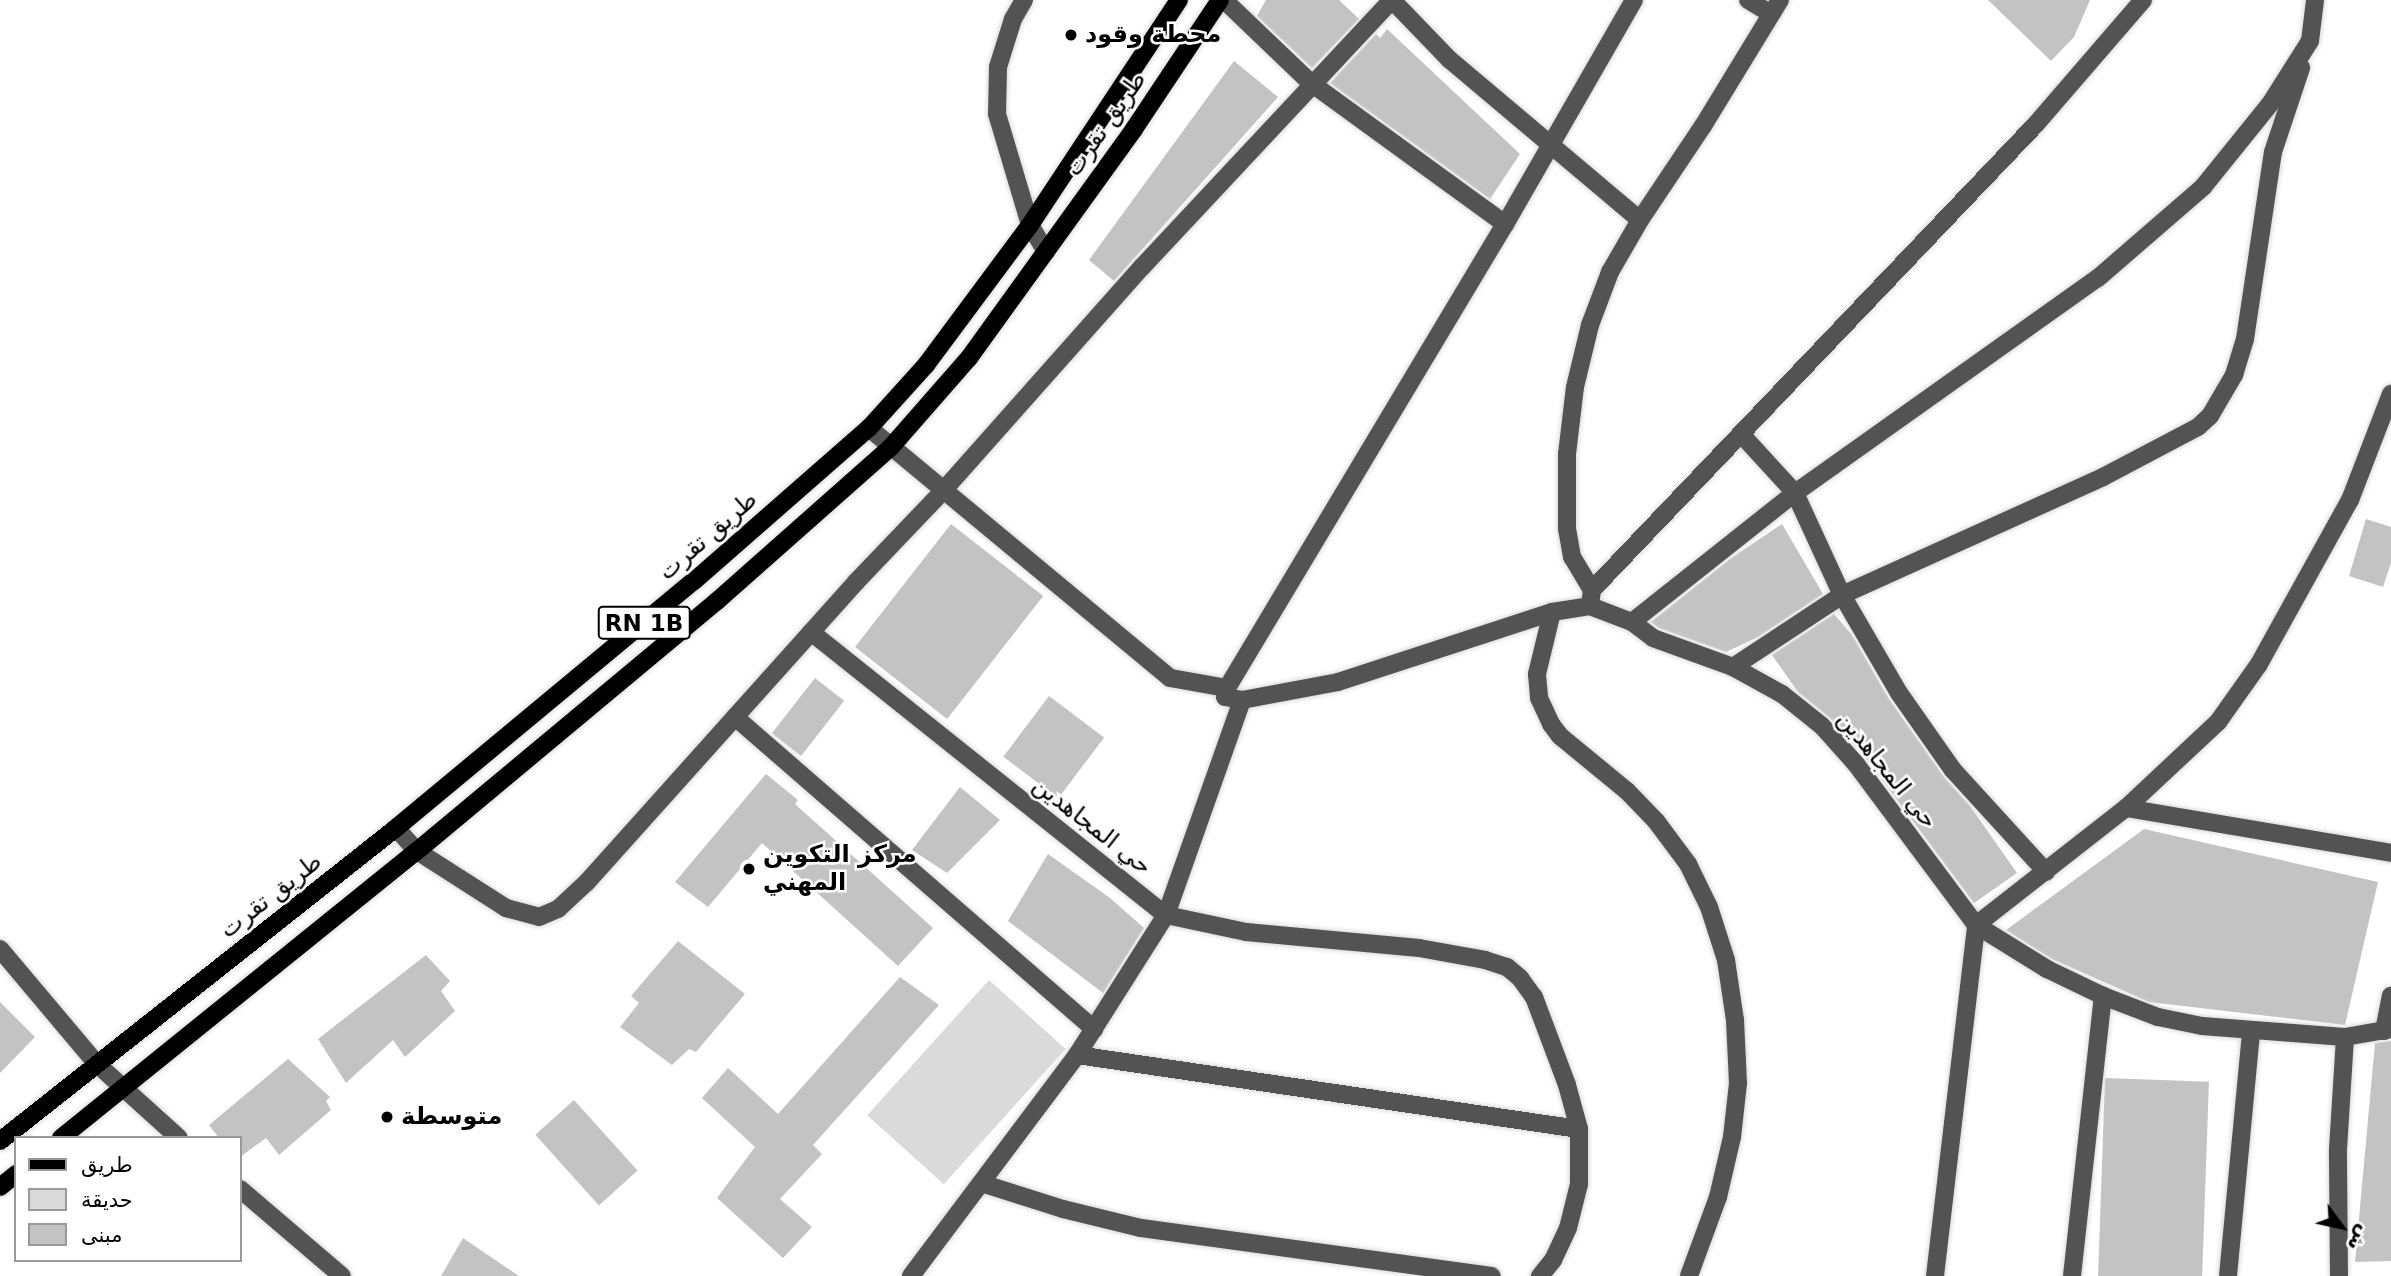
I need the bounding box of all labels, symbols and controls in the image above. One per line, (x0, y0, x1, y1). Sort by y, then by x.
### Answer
place label: محطة وقود (1085, 21, 1221, 49)
marker: محطة وقود (1063, 27, 1079, 43)
street label: طريق تقرت (1059, 66, 1153, 182)
street label: طريق تقرت (653, 485, 763, 587)
road number: RN 1B (597, 604, 691, 642)
street label: حي المجاهدين (1831, 705, 1943, 835)
street label: حي المجاهدين (1027, 771, 1157, 881)
place label: مركز التكوين المهني (763, 841, 917, 897)
street label: طريق تقرت (214, 847, 328, 945)
marker: مركز التكوين المهني (741, 861, 757, 877)
place label: متوسطة (401, 1103, 502, 1131)
marker: متوسطة (379, 1109, 395, 1125)
legend (14, 1136, 242, 1262)
text: طريق (81, 1153, 133, 1177)
text: حديقة (81, 1188, 133, 1212)
north arrow (2307, 1192, 2377, 1262)
text: ش (2343, 1221, 2376, 1255)
text: مبنى (81, 1223, 122, 1247)

